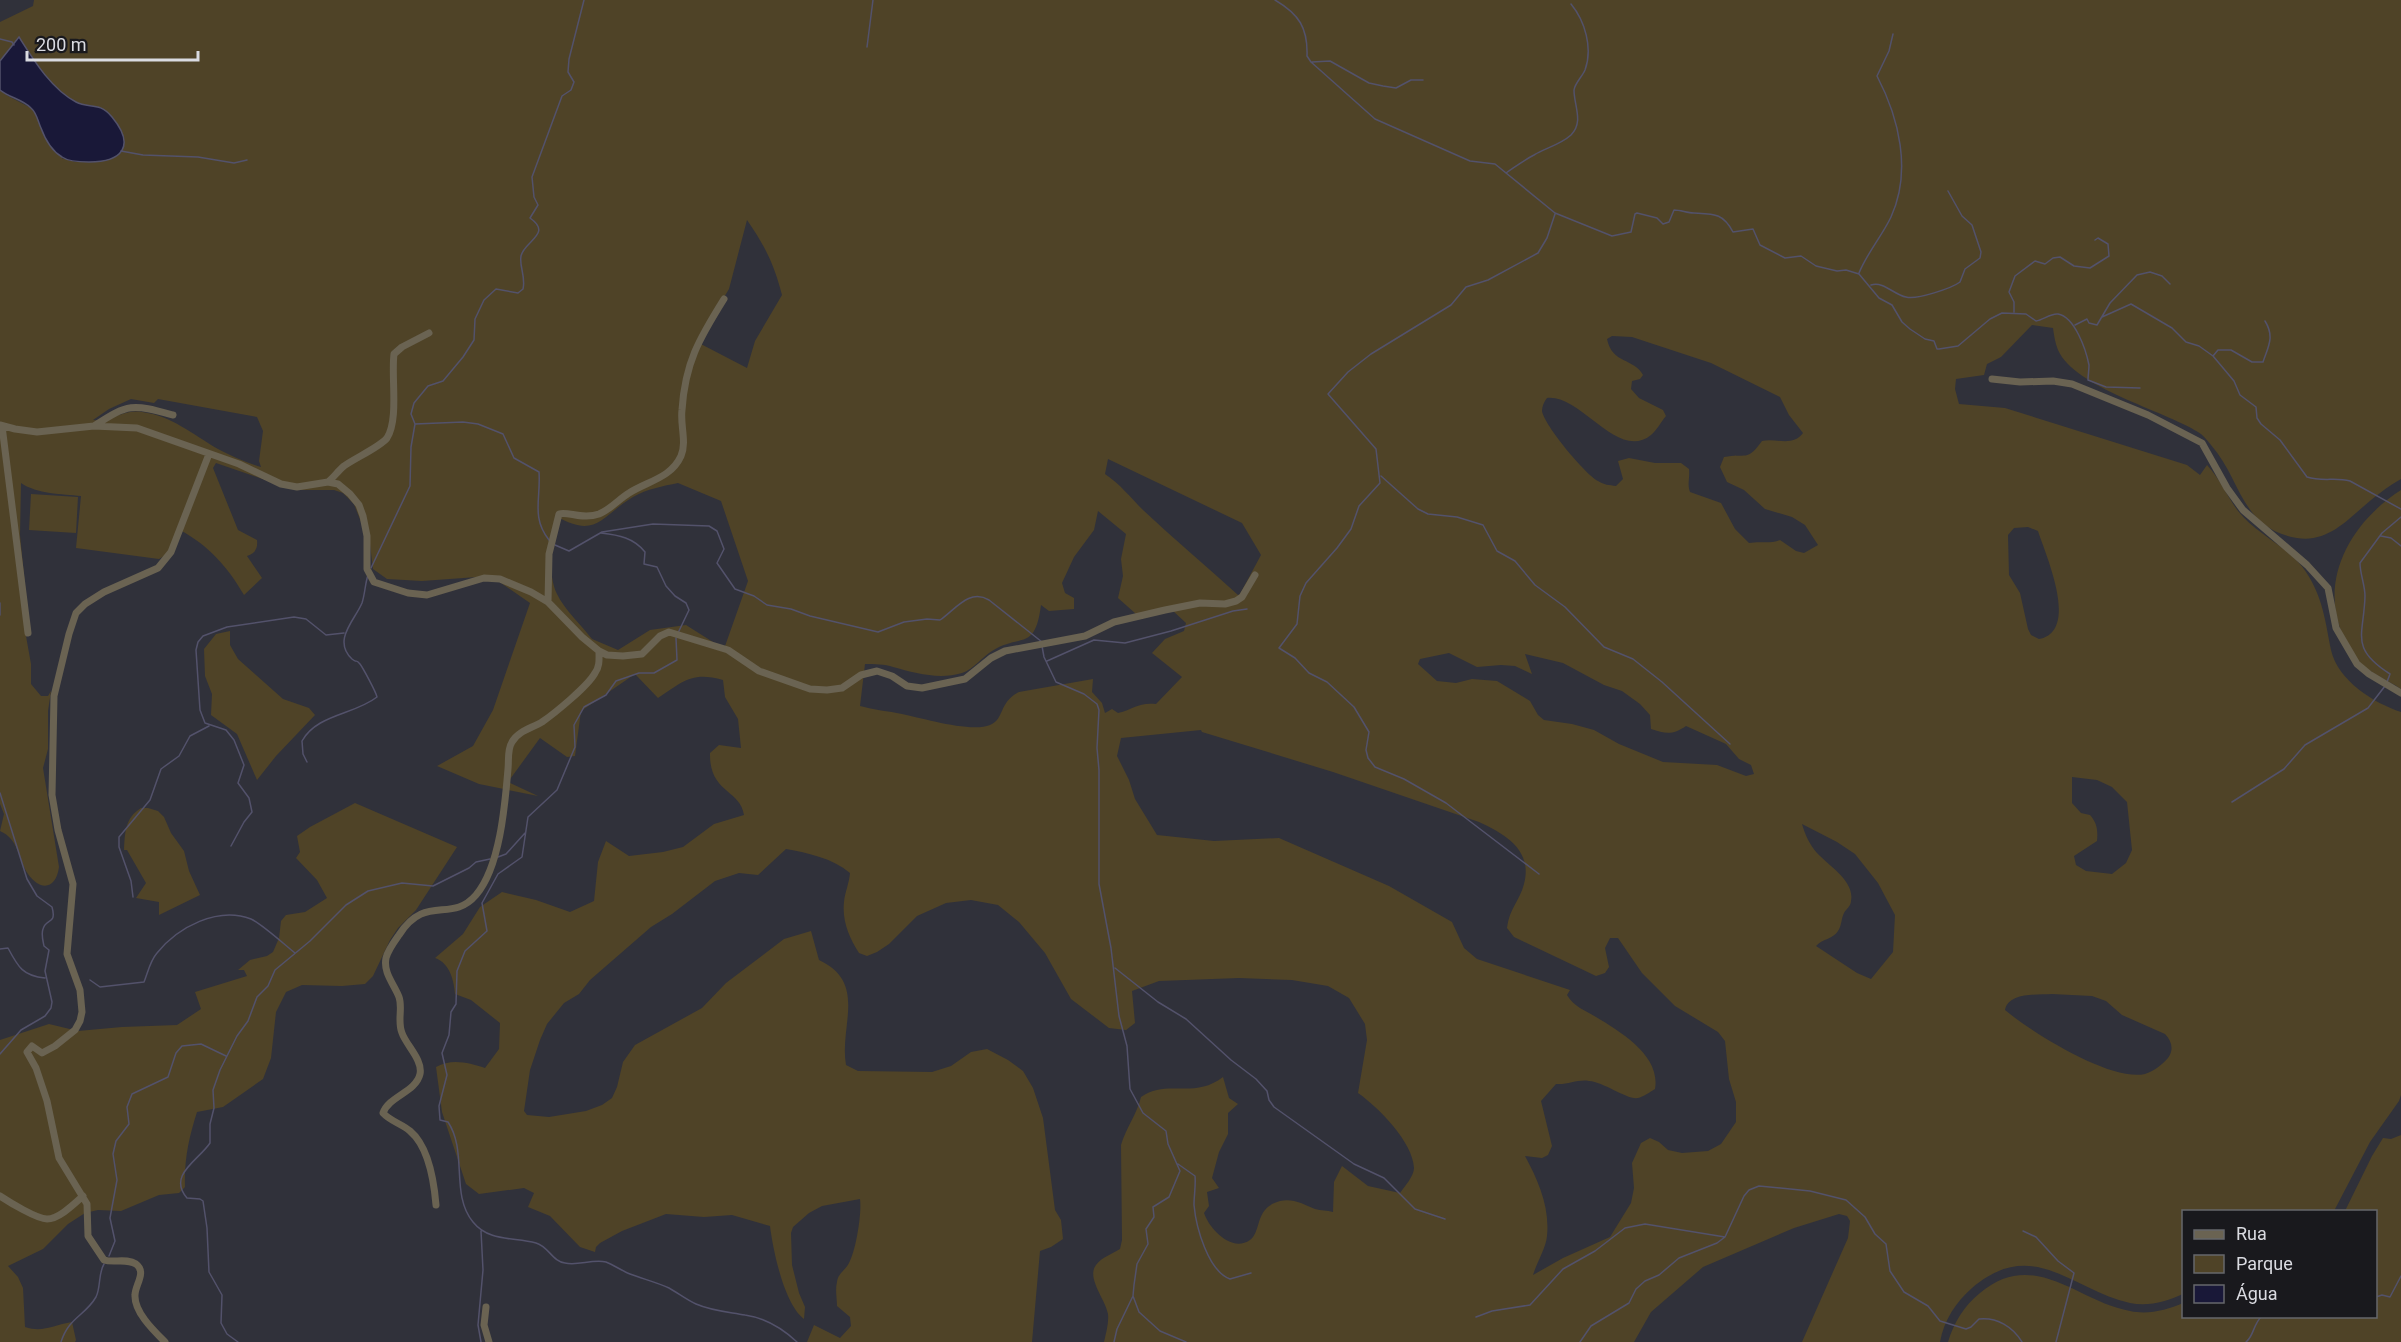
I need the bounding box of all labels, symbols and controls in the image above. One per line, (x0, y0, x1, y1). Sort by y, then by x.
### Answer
scale bar (27, 24, 198, 62)
text: 200 m (36, 34, 87, 55)
legend (2182, 1210, 2377, 1318)
text: Rua (2236, 1223, 2267, 1244)
text: Parque (2236, 1253, 2293, 1274)
text: Água (2236, 1283, 2278, 1304)

